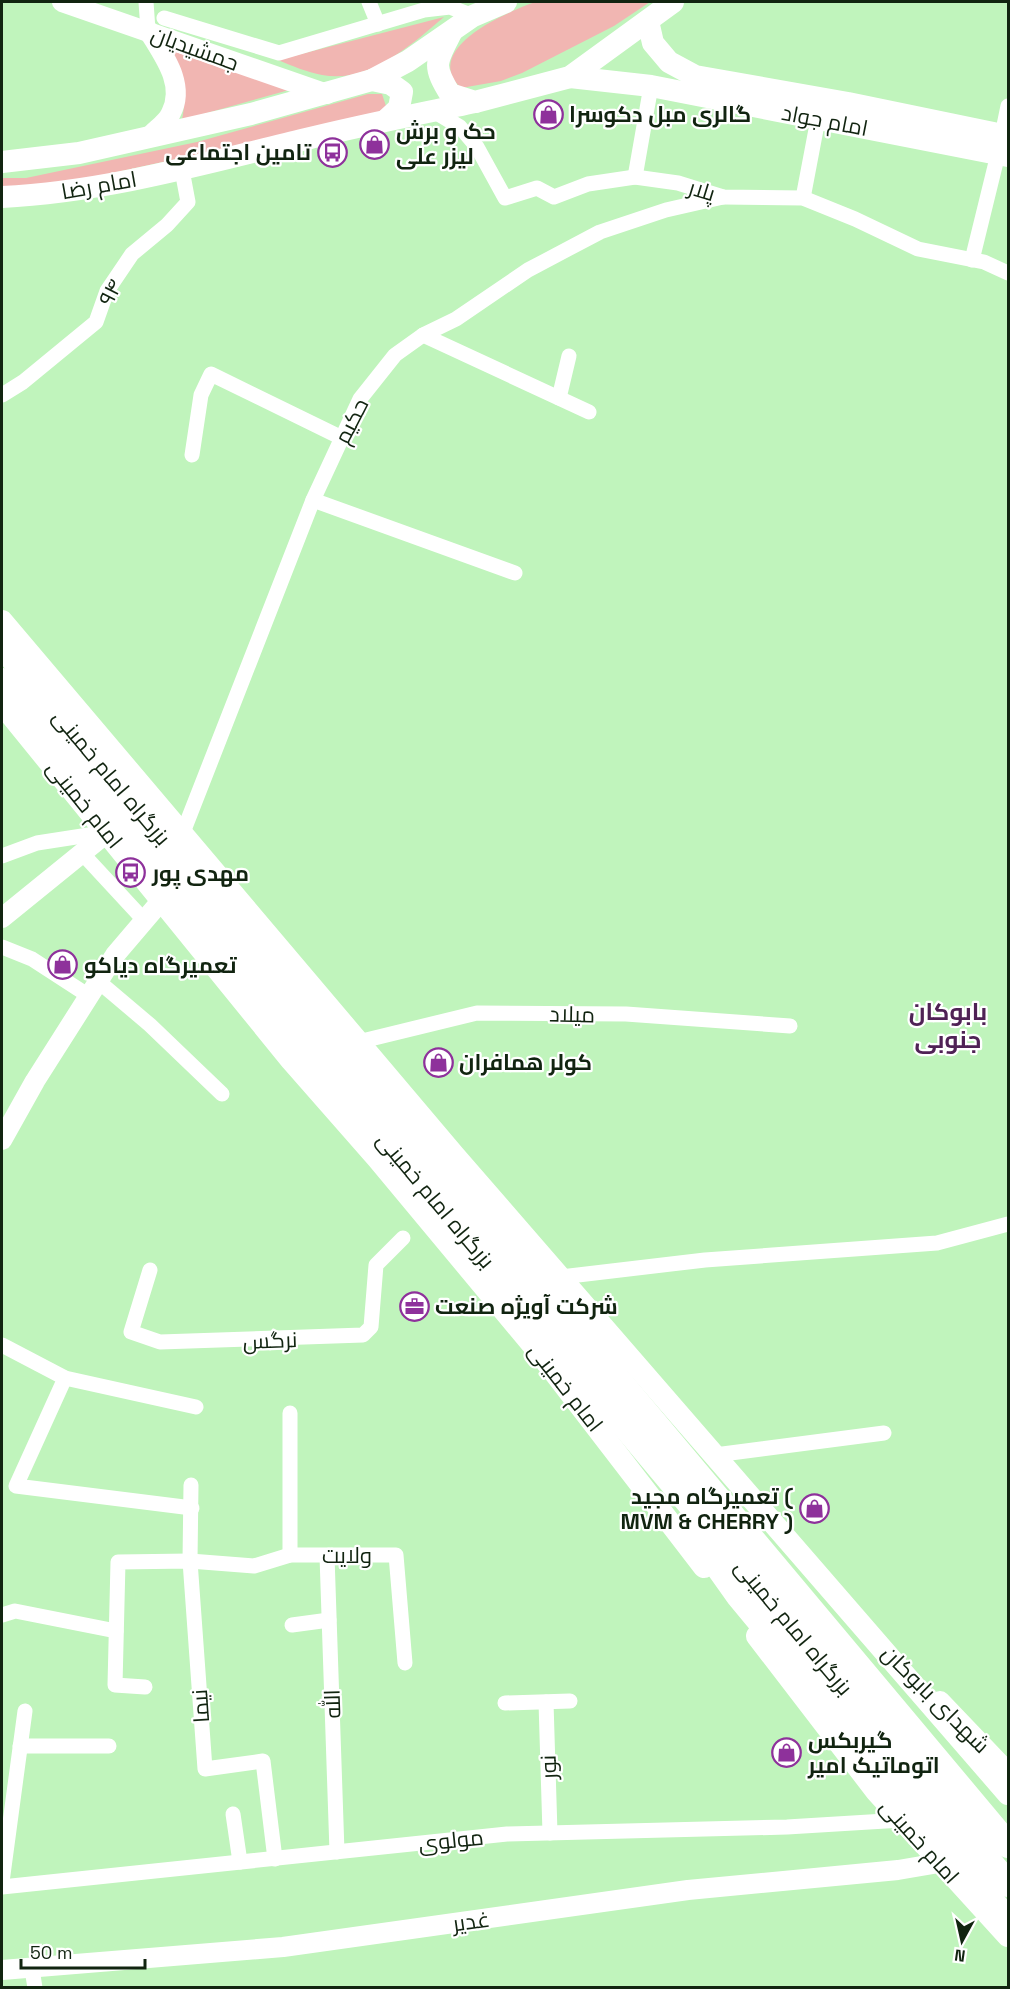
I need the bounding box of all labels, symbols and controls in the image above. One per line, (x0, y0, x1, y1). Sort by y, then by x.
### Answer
street label: جمشیدیان (147, 19, 243, 77)
shop icon: گالری مبل دکوسرا (532, 98, 564, 130)
street label: امام جواد (779, 98, 871, 144)
place label: گالری مبل دکوسرا (569, 100, 751, 128)
place label: حک و برش لیزر علی (396, 117, 496, 170)
shop icon: حک و برش لیزر علی (359, 128, 391, 160)
bus stop icon: تامین اجتماعی (316, 136, 348, 168)
place label: تامین اجتماعی (165, 138, 312, 166)
street label: امام رضا (59, 165, 139, 207)
street label: پلار (683, 172, 719, 208)
street label: ۹۴ (92, 274, 128, 310)
street label: حکیم (328, 393, 376, 449)
street label: بزرگراه امام خمینی (47, 704, 177, 850)
street label: امام خمینی (42, 755, 128, 853)
bus stop icon: مهدی پور (115, 857, 147, 889)
place label: مهدی پور (151, 859, 249, 889)
shop icon: تعمیرگاه دیاکو (47, 949, 79, 981)
place label: تعمیرگاه دیاکو (84, 951, 237, 979)
district label: بابوکان جنوبی (909, 996, 987, 1055)
street label: میلاد (549, 1000, 595, 1028)
shop icon: کولر همافران (422, 1046, 454, 1078)
place label: کولر همافران (459, 1048, 592, 1076)
street label: بزرگراه امام خمینی (369, 1126, 501, 1275)
office icon: شرکت آویژه صنعت (398, 1290, 430, 1322)
place label: شرکت آویژه صنعت (435, 1292, 618, 1320)
street label: نرگس (242, 1325, 298, 1355)
street label: امام خمینی (521, 1337, 609, 1438)
place label: تعمیرگاه مجید ( MVM & CHERRY ) (621, 1482, 793, 1535)
shop icon: تعمیرگاه مجید ( MVM & CHERRY ) (798, 1493, 830, 1525)
street label: ولایت (322, 1541, 372, 1569)
street label: بزرگراه امام خمینی (727, 1553, 859, 1702)
street label: شهدای بابوکان (876, 1639, 996, 1759)
street label: نیما (185, 1688, 215, 1724)
street label: الله (318, 1689, 346, 1719)
place label: گیربکس اتوماتیک امیر (807, 1726, 940, 1779)
shop icon: گیربکس اتوماتیک امیر (771, 1737, 803, 1769)
street label: نور (534, 1754, 562, 1782)
street label: امام خمینی (873, 1792, 966, 1891)
street label: مولوی (417, 1823, 485, 1857)
street label: غدیر (449, 1905, 491, 1938)
north arrow (932, 1911, 992, 1971)
scale bar (21, 1932, 146, 1970)
text: 50 m (30, 1941, 72, 1964)
text: N (953, 1944, 967, 1967)

